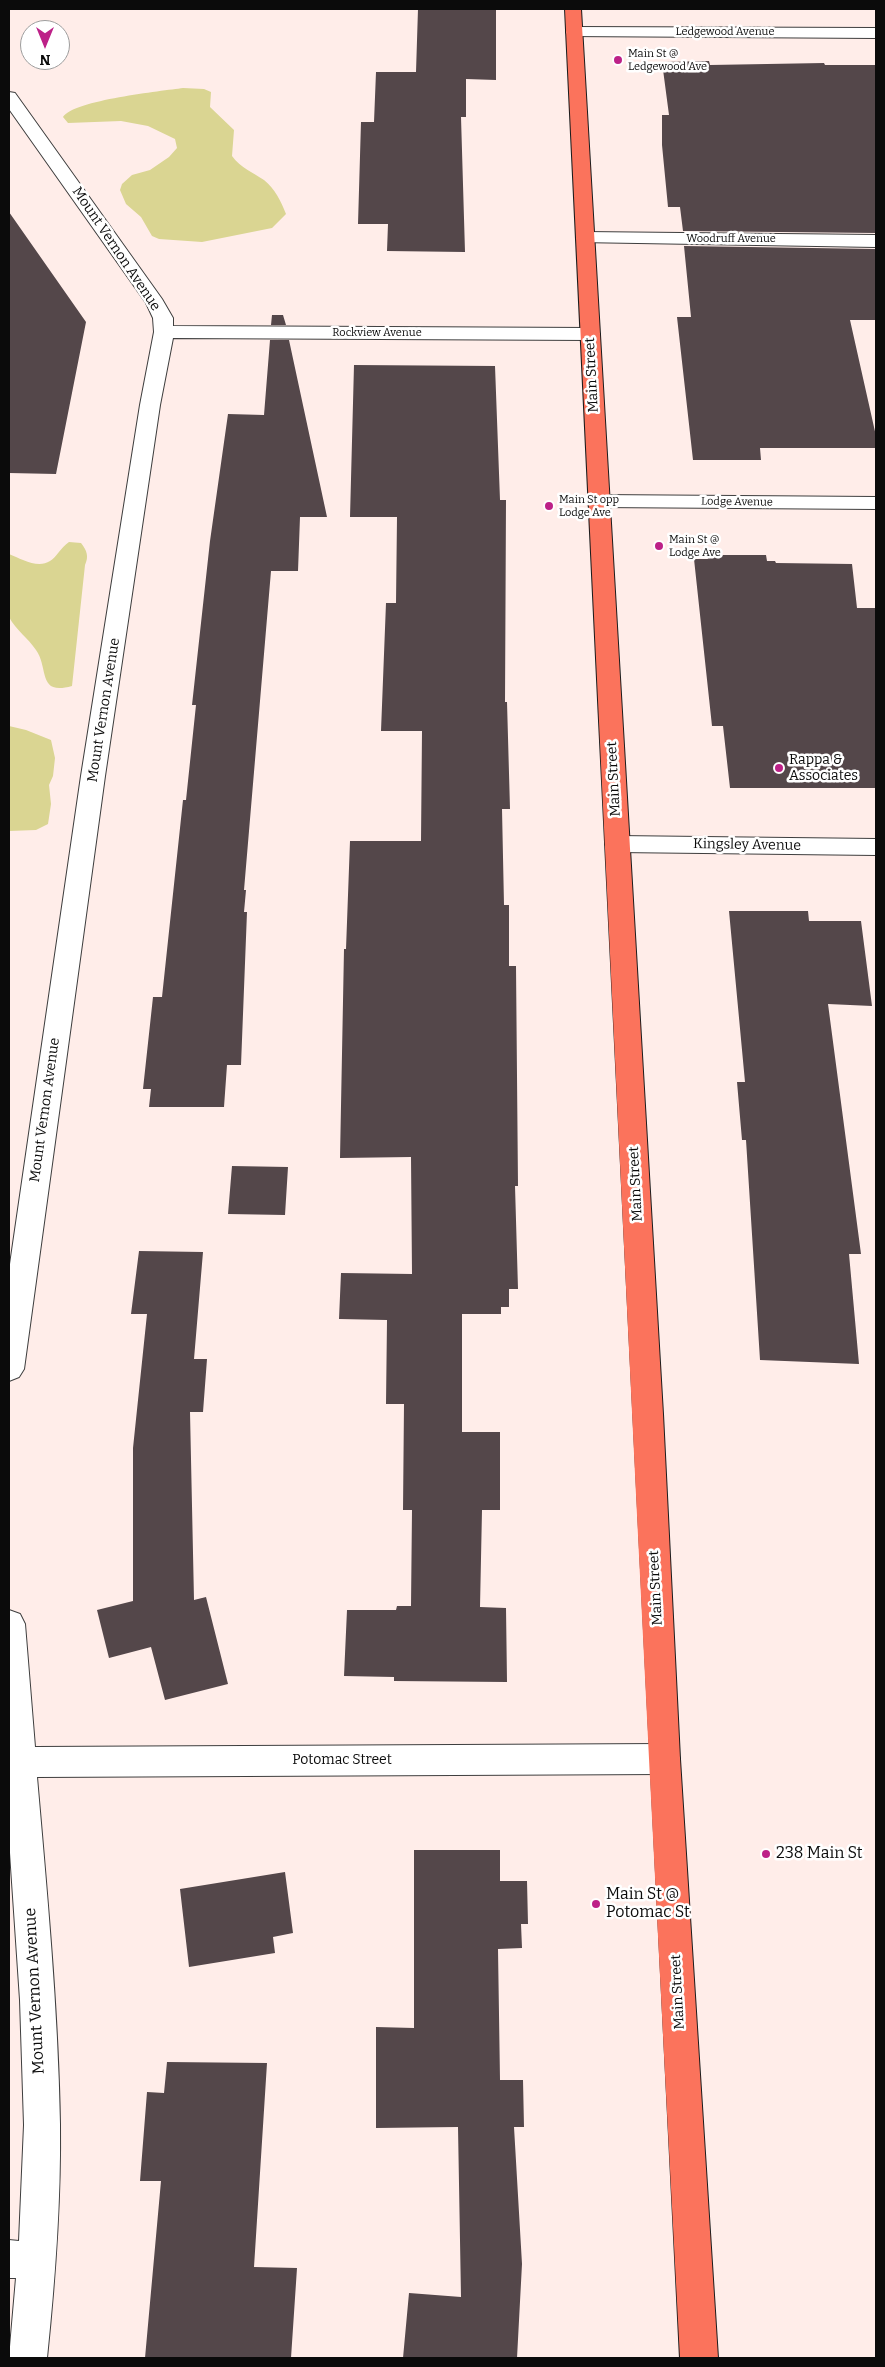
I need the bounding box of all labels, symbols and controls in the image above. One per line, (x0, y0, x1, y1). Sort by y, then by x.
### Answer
north arrow (20, 20, 70, 70)
street label: Ledgewood Avenue (676, 25, 774, 39)
place label: Main St @ Ledgewood Ave (628, 47, 707, 73)
text: N (40, 51, 50, 68)
marker: Main St @ Ledgewood Ave (612, 54, 624, 66)
street label: Mount Vernon Avenue (68, 184, 164, 314)
street label: Woodruff Avenue (686, 232, 776, 246)
street label: Rockview Avenue (332, 326, 422, 340)
street label: Main Street (582, 337, 602, 413)
place label: Main St opp Lodge Ave (559, 493, 619, 519)
street label: Lodge Avenue (701, 495, 773, 509)
marker: Main St opp Lodge Ave (543, 500, 555, 512)
place label: Main St @ Lodge Ave (669, 533, 721, 559)
marker: Main St @ Lodge Ave (653, 540, 665, 552)
street label: Mount Vernon Avenue (84, 637, 124, 783)
street label: Main Street (604, 741, 624, 817)
place label: Rappa & Associates (789, 752, 858, 784)
marker: Rappa & Associates (773, 762, 785, 774)
street label: Kingsley Avenue (693, 836, 801, 854)
street label: Mount Vernon Avenue (27, 1037, 63, 1183)
street label: Main Street (626, 1146, 646, 1222)
street label: Main Street (646, 1550, 666, 1626)
street label: Potomac Street (292, 1752, 392, 1768)
place label: 238 Main St (776, 1844, 863, 1864)
marker: 238 Main St (760, 1848, 772, 1860)
place label: Main St @ Potomac St (606, 1885, 690, 1923)
marker: Main St @ Potomac St (590, 1898, 602, 1910)
street label: Mount Vernon Avenue (21, 1907, 49, 2075)
street label: Main Street (668, 1954, 688, 2030)

